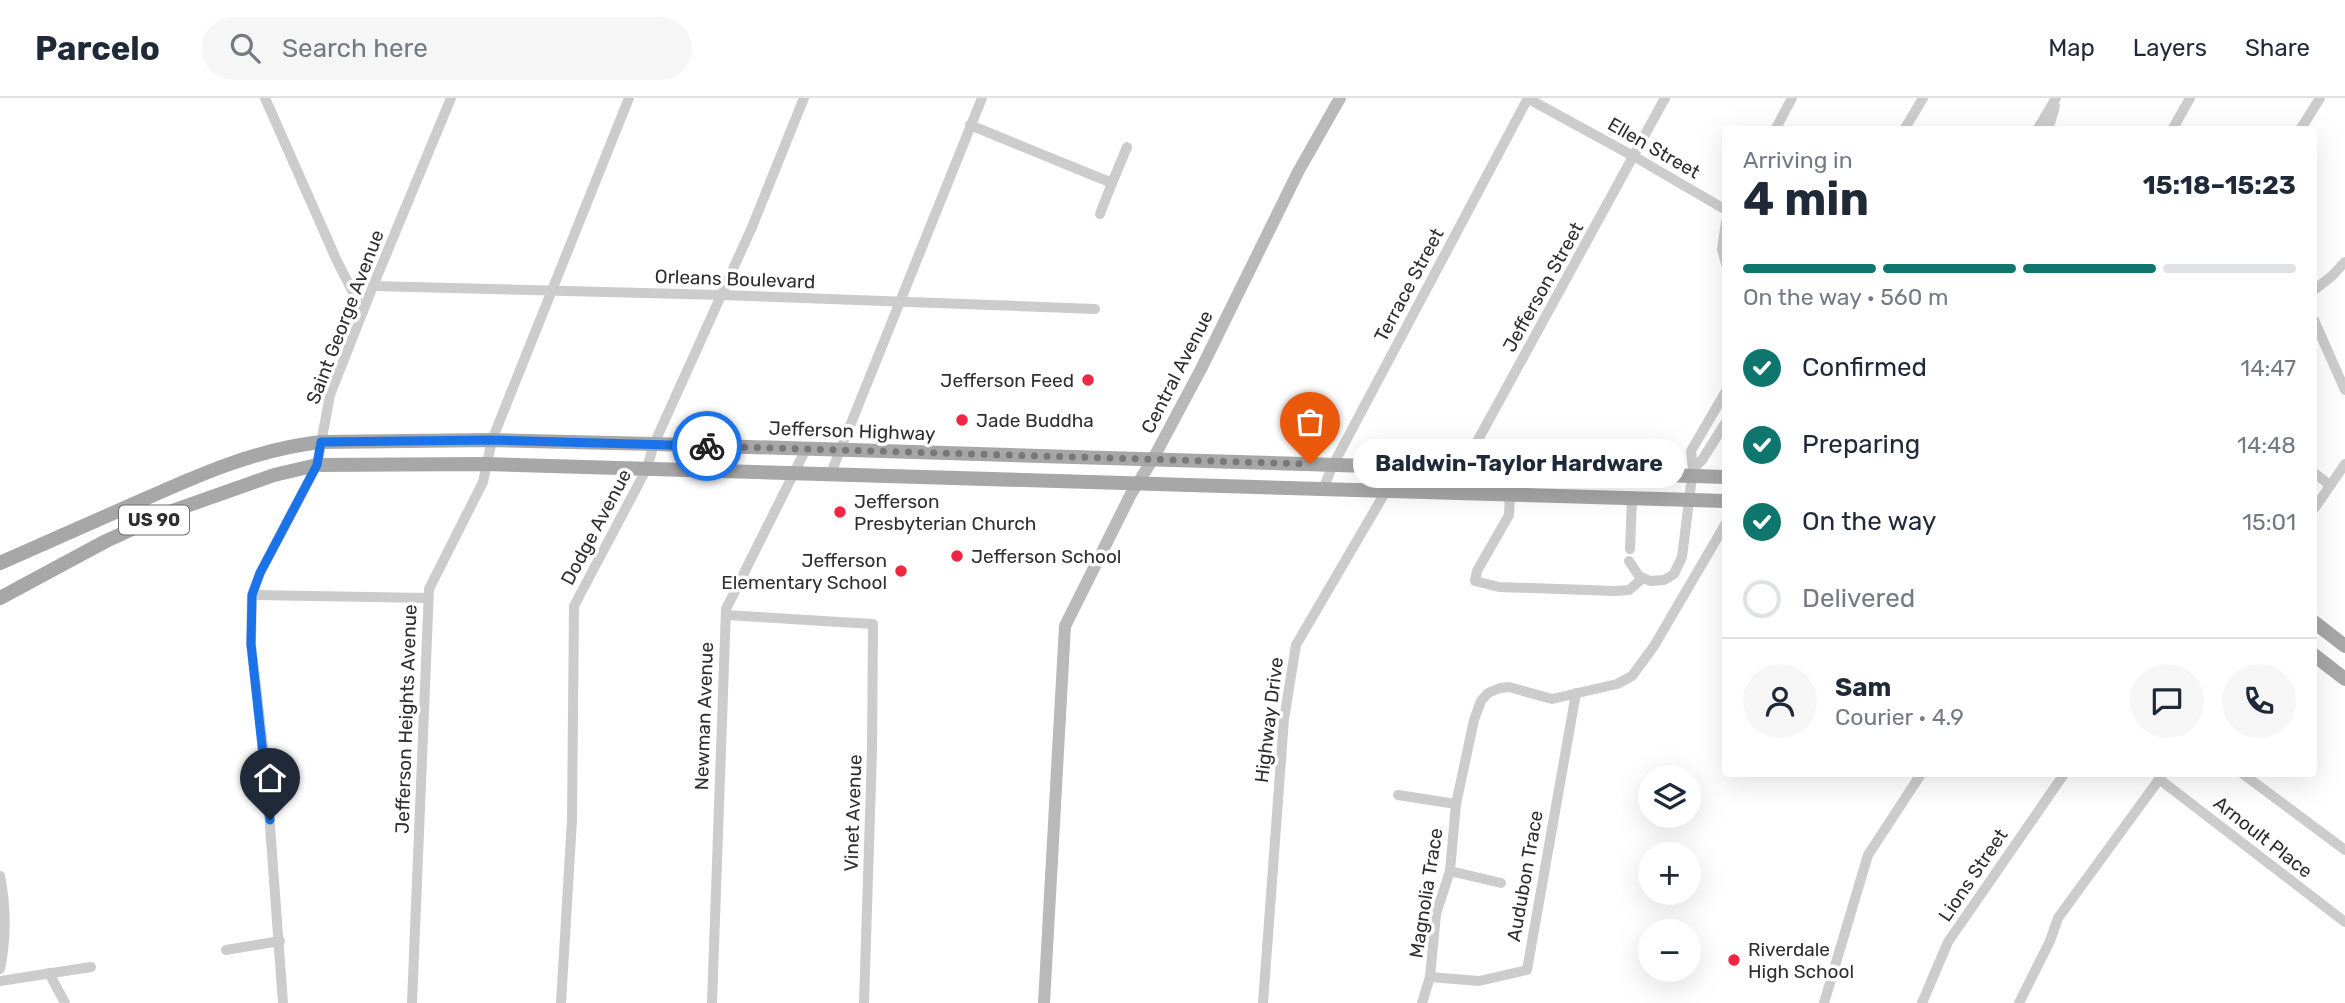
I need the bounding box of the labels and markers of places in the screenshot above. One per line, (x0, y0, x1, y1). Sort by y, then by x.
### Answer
place label: Jefferson Feed (940, 369, 1074, 392)
marker: Jefferson Feed (1080, 372, 1096, 388)
pin (1280, 392, 1340, 464)
place label: Jade Buddha (976, 409, 1094, 432)
marker: Jade Buddha (954, 412, 970, 428)
callout: Baldwin-Taylor Hardware (1352, 440, 1684, 488)
place label: Jefferson Presbyterian Church (854, 490, 1036, 535)
marker: Jefferson Presbyterian Church (832, 504, 848, 520)
place label: Jefferson School (971, 545, 1121, 568)
marker: Jefferson School (949, 548, 965, 564)
place label: Jefferson Elementary School (721, 549, 887, 594)
marker: Jefferson Elementary School (893, 563, 909, 579)
pin (240, 748, 300, 820)
place label: Riverdale High School (1748, 938, 1854, 983)
marker: Riverdale High School (1726, 952, 1742, 968)

